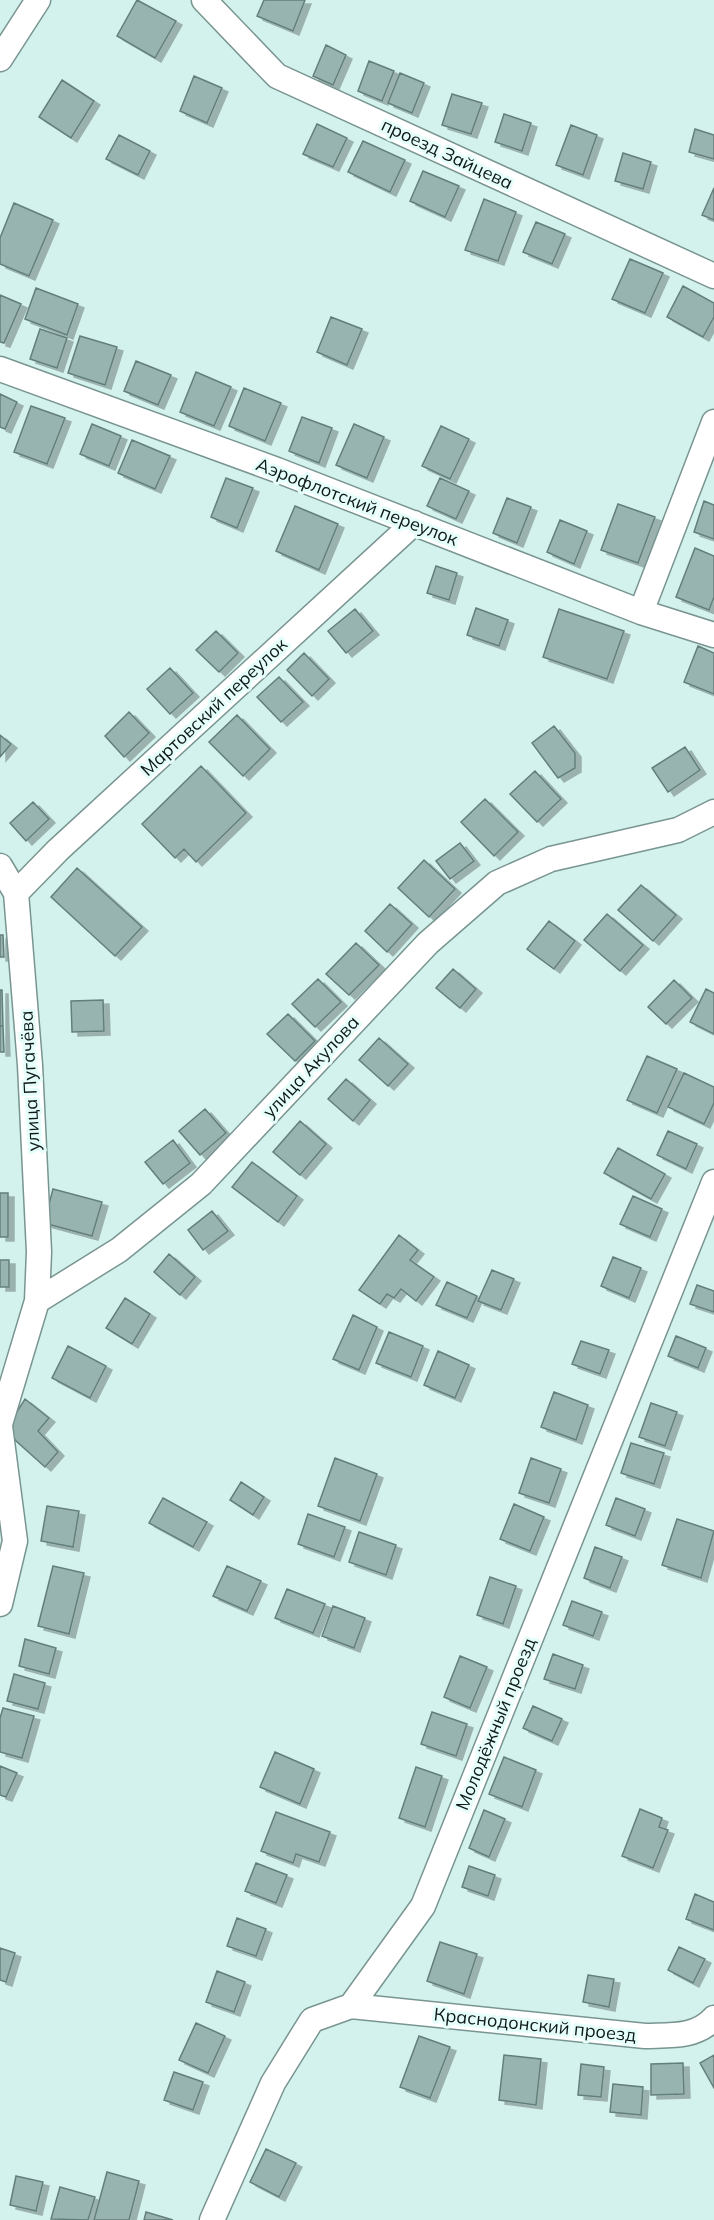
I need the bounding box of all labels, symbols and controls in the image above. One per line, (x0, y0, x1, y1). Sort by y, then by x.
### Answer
street label: проезд Зайцева (378, 113, 517, 194)
street label: Аэрофлотский переулок (253, 452, 462, 551)
street label: Мартовский переулок (135, 632, 292, 781)
street label: улица Пугачёва (14, 1010, 45, 1152)
street label: улица Акулова (257, 1011, 364, 1123)
street label: Молодёжный проезд (450, 1634, 541, 1814)
street label: Краснодонский проезд (433, 2002, 638, 2047)

